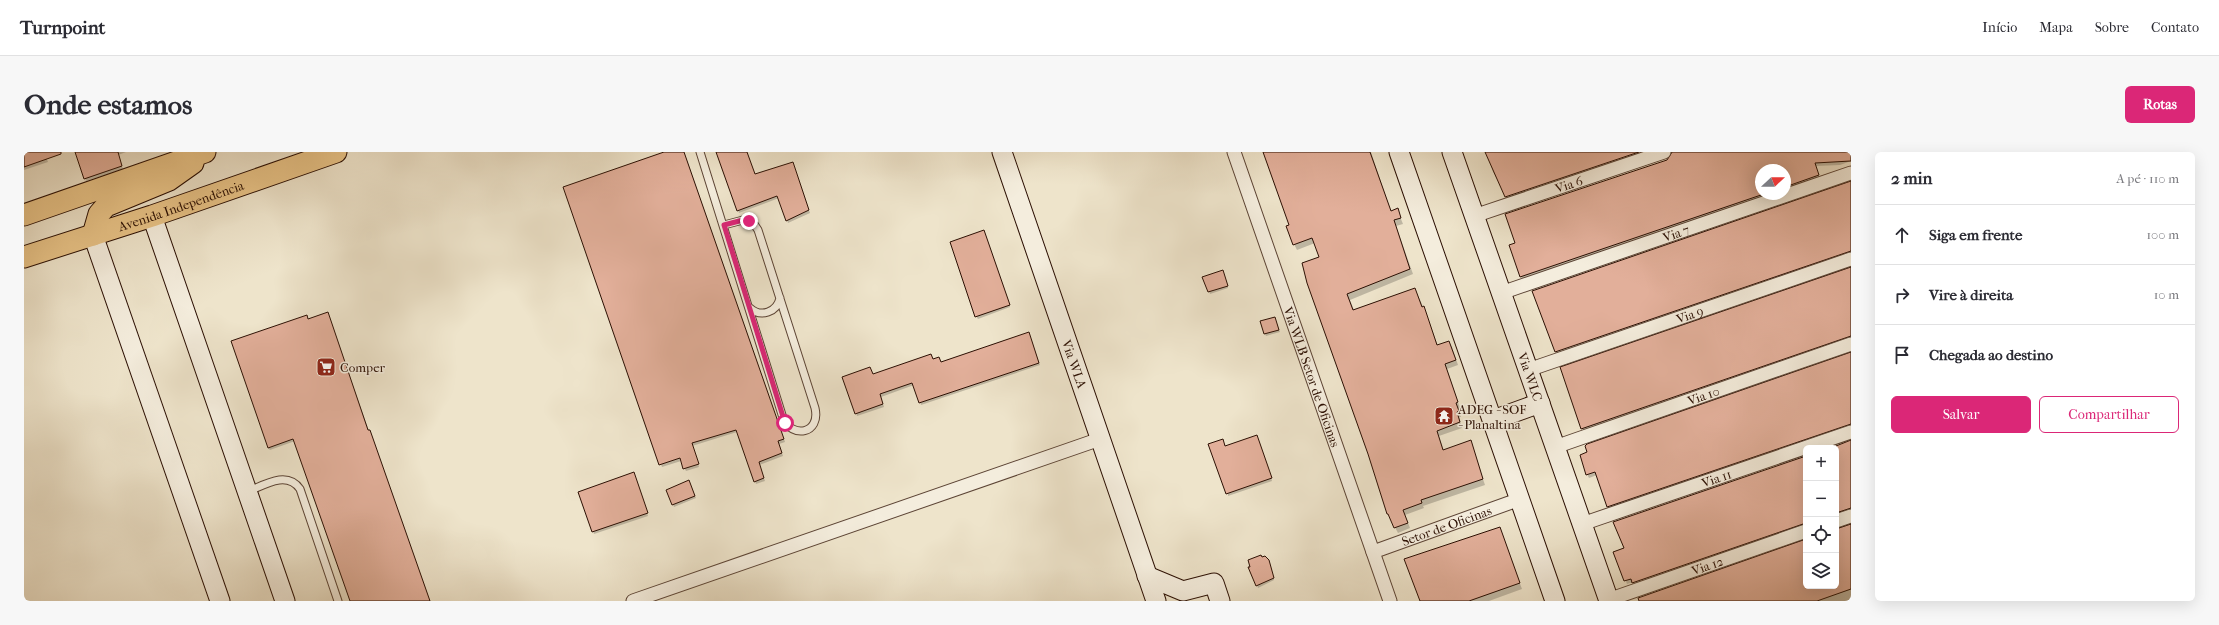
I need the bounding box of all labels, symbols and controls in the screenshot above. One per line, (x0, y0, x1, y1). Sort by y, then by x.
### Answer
text: Turnpoint (20, 17, 105, 39)
text: Início (1982, 19, 2017, 36)
text: Mapa (2039, 19, 2073, 36)
text: Sobre (2095, 19, 2129, 36)
text: Contato (2151, 19, 2199, 36)
button: Rotas (2125, 86, 2195, 123)
text: Onde estamos (24, 88, 192, 121)
north arrow (1755, 164, 1791, 200)
text: 2 min (1891, 168, 1932, 188)
text: A pé · 110 m (2116, 171, 2179, 186)
street label: Via 6 (1552, 173, 1586, 196)
street label: Avenida Independência (115, 177, 247, 235)
route end (740, 212, 758, 230)
street label: Via 7 (1660, 222, 1692, 245)
icon: ahead (1891, 224, 1913, 246)
text: Siga em frente (1929, 226, 2022, 244)
text: 100 m (2146, 227, 2179, 242)
icon: right (1891, 284, 1913, 306)
text: Vire à direita (1929, 286, 2013, 304)
text: 10 m (2154, 287, 2179, 302)
street label: Via 9 (1673, 303, 1706, 327)
street label: Via WLB Setor de Oficinas (1280, 304, 1343, 449)
street label: Via WLA (1059, 337, 1090, 391)
icon: arrive (1891, 344, 1913, 366)
text: Chegada ao destino (1929, 346, 2053, 364)
street label: Via WLC (1514, 350, 1546, 403)
supermarket icon: Comper (315, 356, 337, 378)
place label: Comper (340, 360, 386, 375)
street label: Via 10 (1685, 383, 1721, 409)
button: Salvar (1891, 396, 2031, 433)
button: Compartilhar (2039, 396, 2179, 433)
place label: ADEG - SOF - Planaltina (1457, 402, 1526, 432)
temple icon: ADEG - SOF - Planaltina (1433, 405, 1455, 427)
route start (776, 414, 794, 432)
map controls (1803, 445, 1839, 589)
button: + (1803, 445, 1839, 481)
street label: Via 11 (1699, 467, 1733, 491)
button: − (1803, 481, 1839, 517)
street label: Setor de Oficinas (1400, 503, 1494, 549)
button: locate (1803, 517, 1839, 553)
street label: Via 12 (1689, 553, 1725, 579)
button: layers (1803, 553, 1839, 589)

